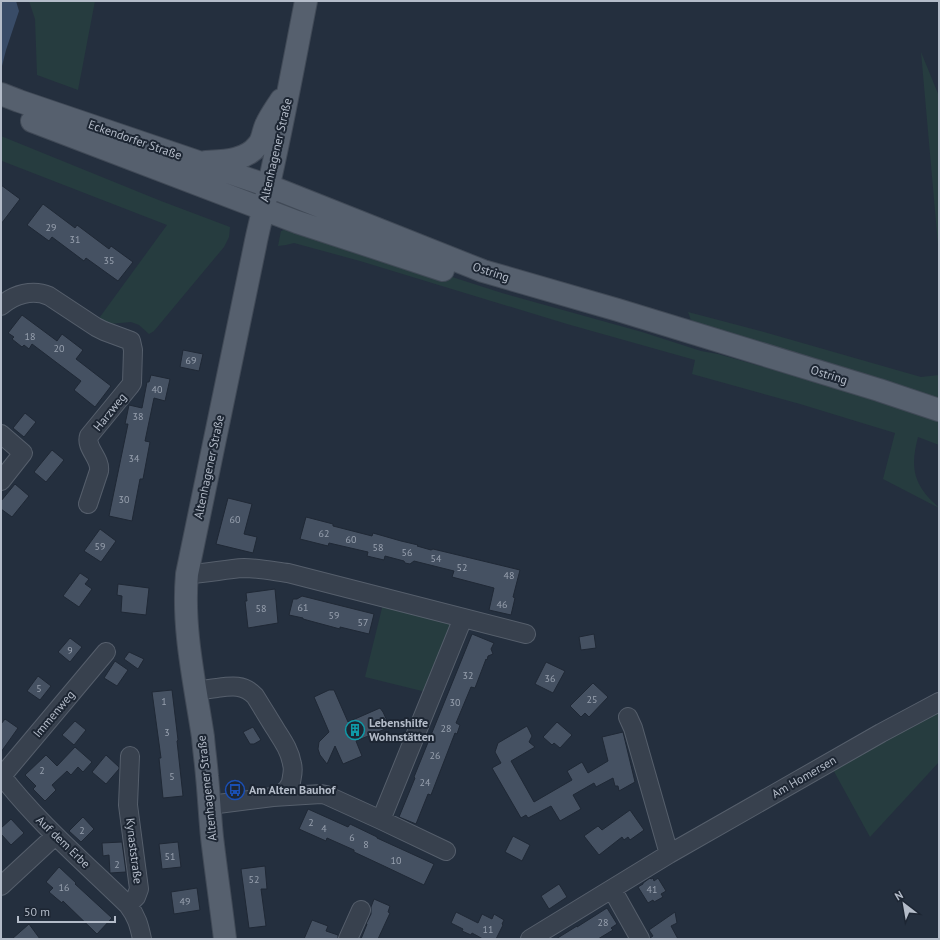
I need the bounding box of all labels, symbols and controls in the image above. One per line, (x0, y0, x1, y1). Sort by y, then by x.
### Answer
street label: Altenhagener Straße (256, 97, 295, 203)
street label: Eckendorfer Straße (86, 117, 184, 163)
house number: 29 (46, 221, 56, 234)
house number: 31 (70, 233, 80, 246)
house number: 35 (104, 254, 114, 267)
street label: Ostring (471, 259, 511, 284)
house number: 18 (25, 330, 35, 343)
house number: 20 (54, 342, 65, 355)
house number: 69 (186, 354, 196, 367)
street label: Ostring (809, 362, 849, 387)
house number: 40 (152, 383, 163, 396)
street label: Harzweg (90, 390, 129, 434)
house number: 38 (133, 410, 143, 423)
street label: Altenhagener Straße (190, 414, 227, 520)
house number: 34 (129, 452, 140, 465)
house number: 30 (119, 493, 130, 506)
house number: 60 (230, 513, 241, 526)
house number: 62 (319, 527, 329, 540)
house number: 60 (346, 533, 357, 546)
house number: 59 (95, 540, 105, 553)
house number: 58 (373, 541, 383, 554)
house number: 56 (402, 546, 412, 559)
house number: 54 (431, 552, 442, 565)
house number: 52 (457, 561, 467, 574)
house number: 48 (504, 569, 514, 582)
house number: 46 (497, 598, 507, 611)
house number: 61 (298, 601, 308, 614)
house number: 58 (256, 602, 266, 615)
house number: 59 (329, 609, 339, 622)
house number: 57 (358, 616, 368, 629)
house number: 9 (67, 644, 73, 657)
house number: 32 (463, 669, 473, 682)
house number: 36 (545, 672, 555, 685)
house number: 5 (36, 682, 42, 695)
street label: Immenweg (30, 687, 78, 740)
house number: 25 (587, 693, 597, 706)
house number: 1 (161, 695, 167, 708)
house number: 30 (450, 696, 461, 709)
place label: Lebenshilfe Wohnstätten (369, 715, 434, 744)
building icon: Lebenshilfe Wohnstätten (344, 719, 366, 741)
house number: 28 (441, 722, 451, 735)
house number: 3 (164, 726, 170, 739)
street label: Altenhagener Straße (194, 735, 219, 841)
house number: 26 (430, 749, 440, 762)
street label: Am Homersen (769, 752, 839, 801)
house number: 2 (39, 764, 45, 777)
house number: 5 (169, 770, 175, 783)
house number: 24 (420, 776, 431, 789)
bus stop icon: Am Alten Bauhof (224, 779, 246, 801)
place label: Am Alten Bauhof (249, 782, 336, 797)
street label: Auf dem Erbe (33, 812, 93, 871)
house number: 2 (308, 816, 314, 829)
street label: Kynaststraße (123, 817, 146, 885)
house number: 4 (321, 822, 327, 835)
house number: 2 (79, 824, 85, 837)
house number: 6 (349, 831, 355, 844)
house number: 8 (363, 838, 369, 851)
house number: 51 (165, 850, 175, 863)
house number: 10 (391, 854, 402, 867)
house number: 2 (114, 858, 120, 871)
house number: 52 (249, 873, 259, 886)
house number: 16 (59, 881, 69, 894)
house number: 41 (647, 883, 657, 896)
north arrow (884, 884, 924, 924)
text: N (892, 888, 906, 903)
house number: 49 (180, 895, 190, 908)
scale bar (18, 898, 115, 924)
text: 50 m (24, 904, 50, 919)
house number: 28 (598, 916, 608, 929)
house number: 11 (483, 923, 493, 936)

